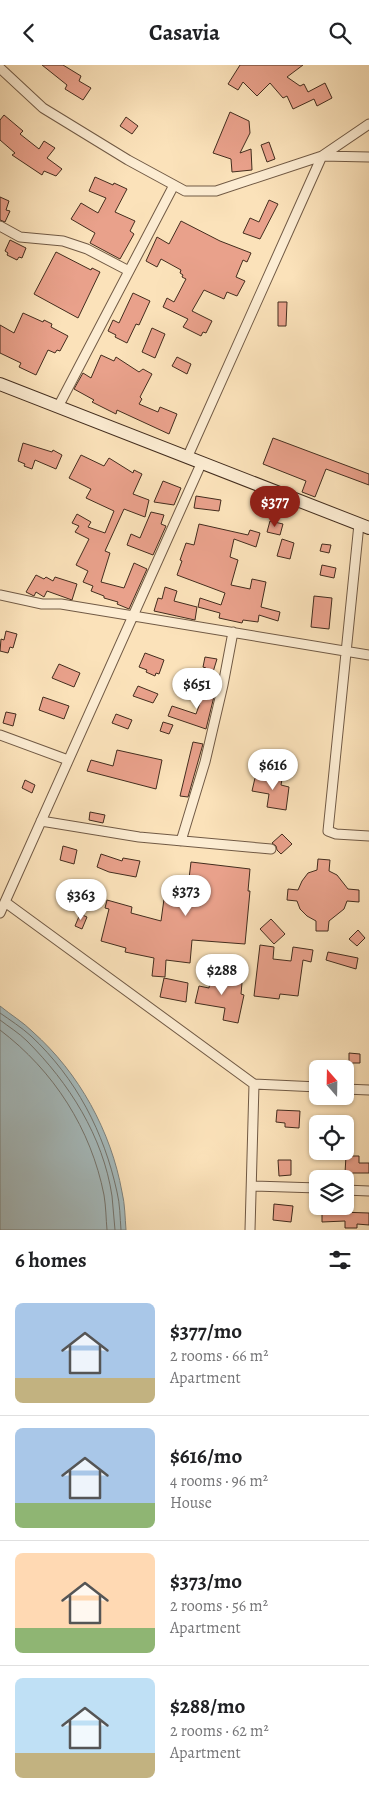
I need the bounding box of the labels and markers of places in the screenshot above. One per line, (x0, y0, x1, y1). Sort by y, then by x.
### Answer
pin: $377 (245, 485, 305, 528)
pin: $651 (167, 667, 227, 710)
pin: $616 (243, 749, 303, 791)
pin: $373 (156, 875, 216, 917)
pin: $363 (51, 879, 111, 921)
pin: $288 (192, 953, 252, 996)

